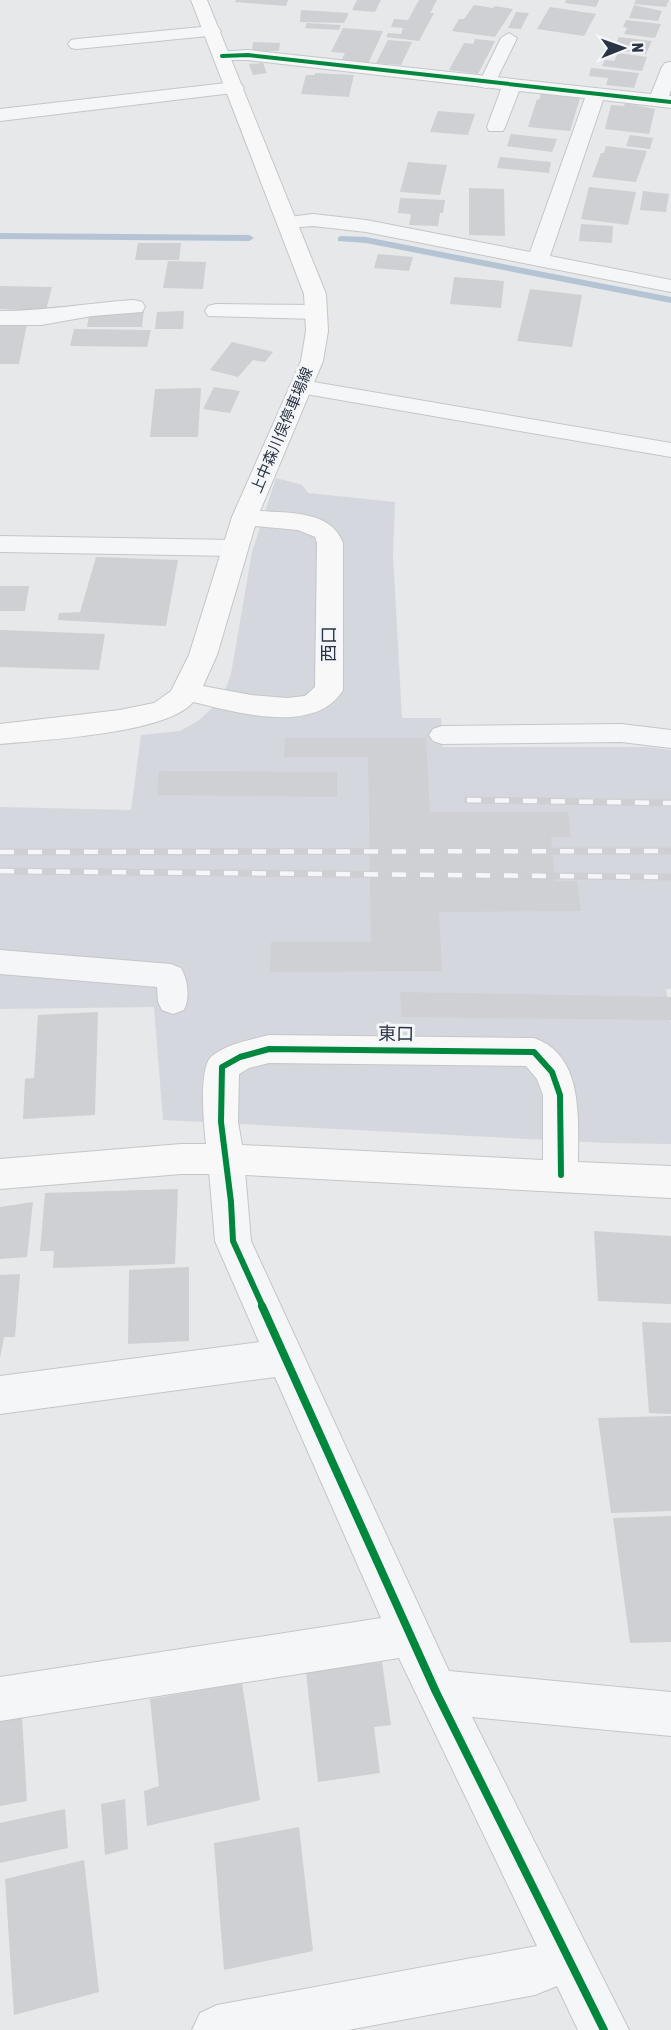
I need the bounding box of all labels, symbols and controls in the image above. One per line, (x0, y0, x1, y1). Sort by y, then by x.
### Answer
north arrow (593, 18, 653, 78)
text: N (629, 43, 647, 53)
street label: 上中森川俣停車場線 (247, 364, 316, 495)
street label: 西口 (318, 626, 339, 662)
street label: 東口 (378, 1023, 414, 1044)

